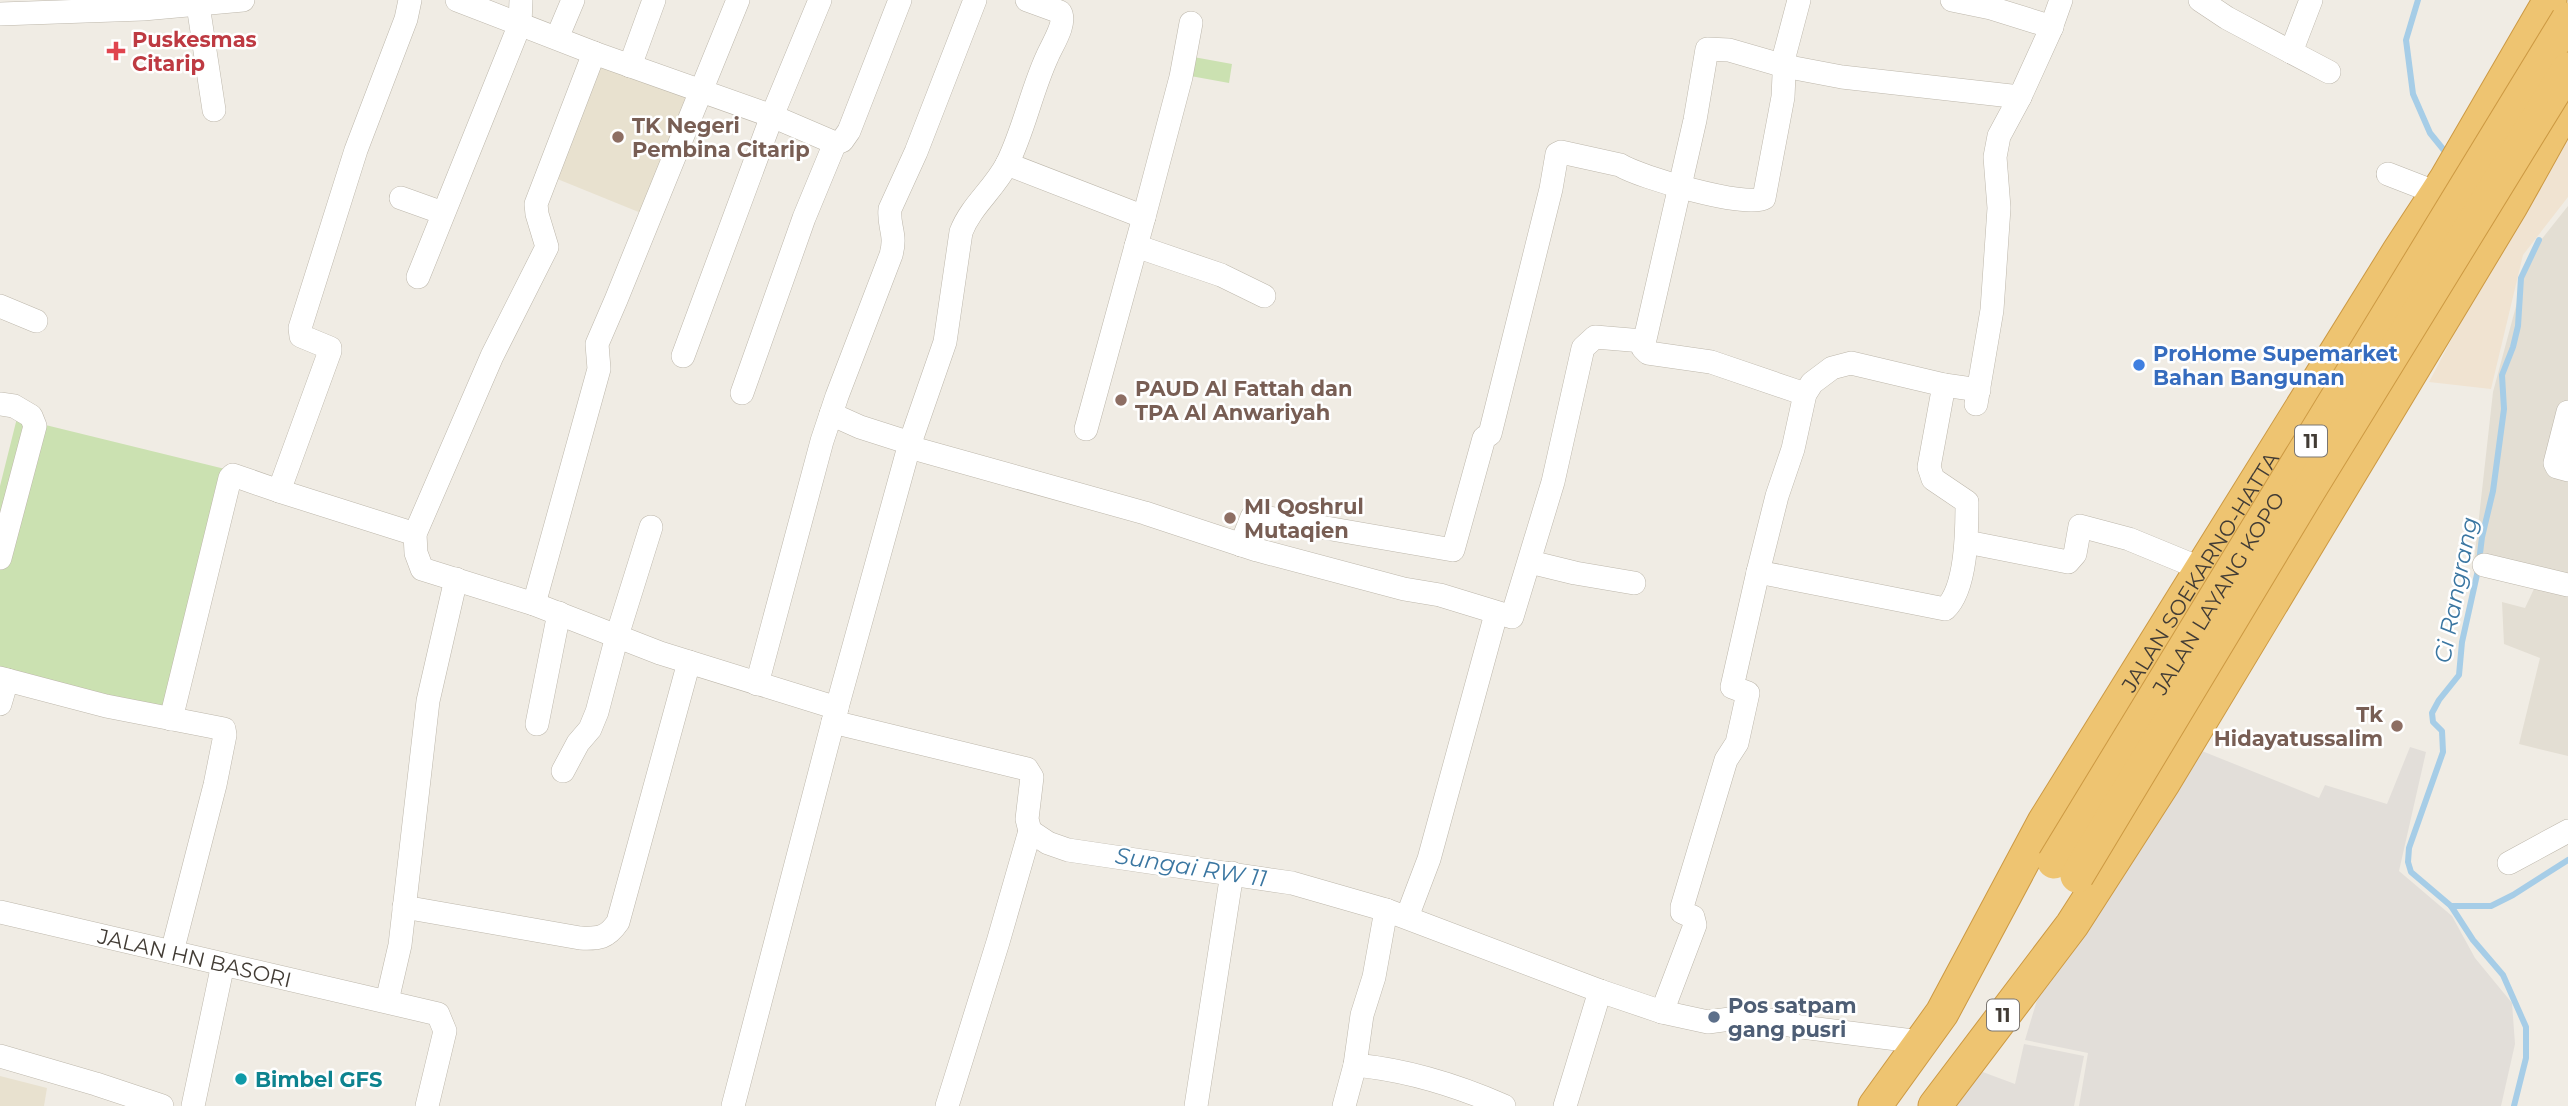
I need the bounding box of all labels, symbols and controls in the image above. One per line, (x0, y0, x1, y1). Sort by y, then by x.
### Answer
place label: Puskesmas Citarip (132, 27, 257, 76)
marker: Puskesmas Citarip (106, 41, 126, 61)
place label: TK Negeri Pembina Citarip (632, 113, 810, 162)
marker: TK Negeri Pembina Citarip (610, 129, 626, 145)
place label: ProHome Supemarket Bahan Bangunan (2153, 341, 2398, 390)
marker: ProHome Supemarket Bahan Bangunan (2131, 357, 2147, 373)
place label: PAUD Al Fattah dan TPA Al Anwariyah (1135, 376, 1353, 425)
marker: PAUD Al Fattah dan TPA Al Anwariyah (1113, 392, 1129, 408)
road number: 11 (2295, 426, 2327, 456)
street label: JALAN SOEKARNO-HATTA (2115, 446, 2284, 697)
street label: JALAN LAYANG KOPO (2146, 487, 2289, 700)
place label: MI Qoshrul Mutaqien (1244, 494, 1364, 543)
marker: MI Qoshrul Mutaqien (1222, 510, 1238, 526)
water label: Ci Rangrang (2428, 515, 2484, 665)
place label: Tk Hidayatussalim (2214, 702, 2383, 751)
marker: Tk Hidayatussalim (2389, 718, 2405, 734)
water label: Sungai RW 11 (1113, 841, 1269, 893)
street label: JALAN HN BASORI (95, 923, 294, 992)
place label: Pos satpam gang pusri (1728, 993, 1857, 1042)
road number: 11 (1987, 1000, 2019, 1030)
marker: Pos satpam gang pusri (1706, 1009, 1722, 1025)
place label: Bimbel GFS (255, 1067, 382, 1092)
marker: Bimbel GFS (233, 1071, 249, 1087)

